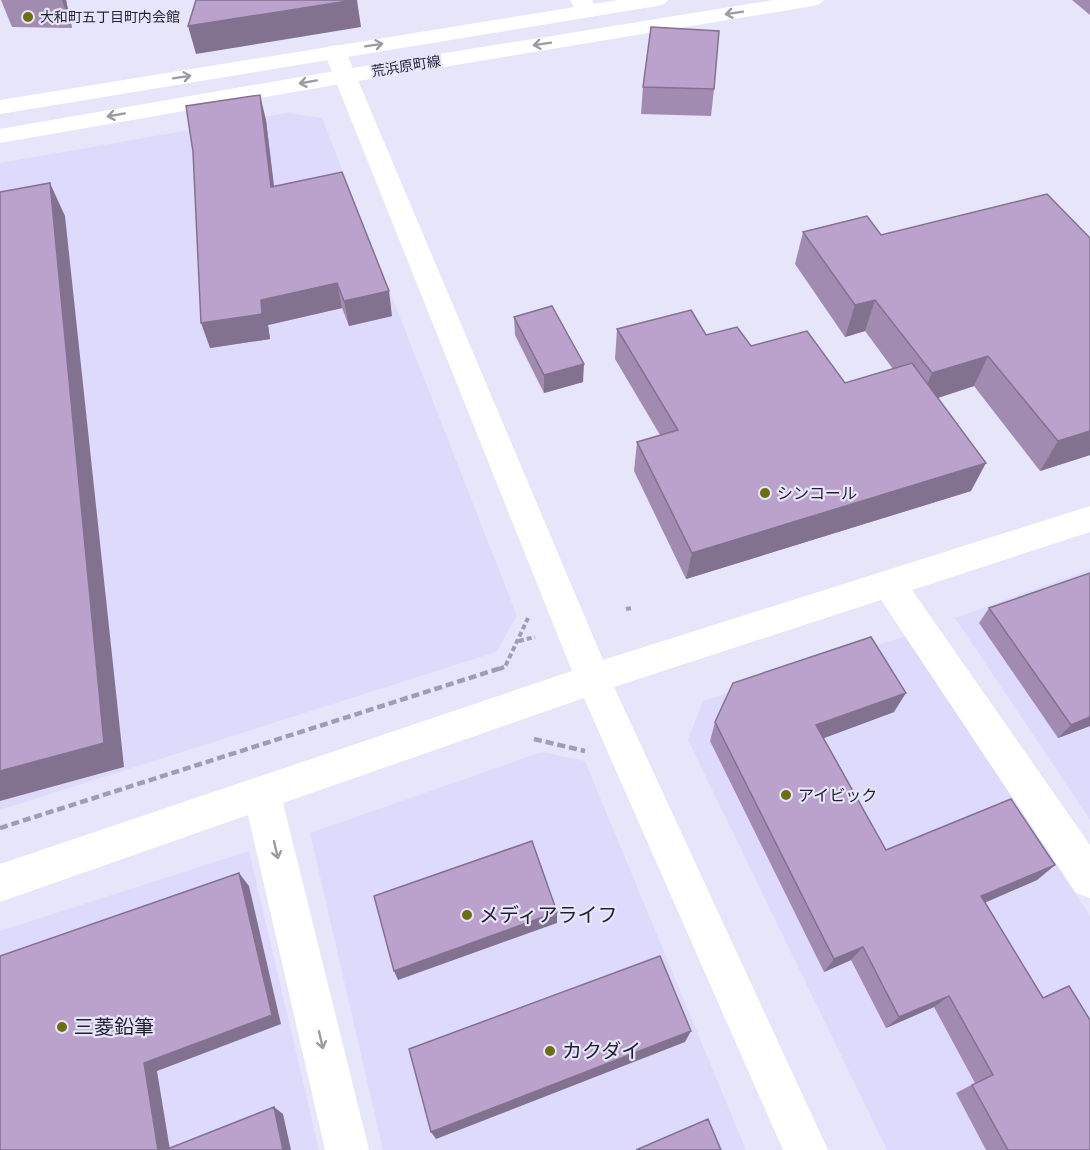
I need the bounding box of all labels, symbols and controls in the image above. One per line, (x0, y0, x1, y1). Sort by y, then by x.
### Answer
one-way arrow (725, 7, 744, 18)
place label: 大和町五丁目町内会館 (40, 9, 180, 25)
marker: 大和町五丁目町内会館 (21, 10, 35, 24)
one-way arrow (532, 39, 552, 50)
one-way arrow (364, 40, 384, 51)
street label: 荒浜原町線 (370, 53, 442, 79)
one-way arrow (172, 72, 191, 83)
one-way arrow (298, 77, 318, 88)
one-way arrow (106, 110, 126, 121)
place label: シンコール (777, 485, 857, 502)
marker: シンコール (758, 486, 772, 500)
place label: アイビック (798, 787, 877, 804)
marker: アイビック (779, 788, 793, 802)
one-way arrow (270, 840, 282, 859)
place label: メディアライフ (479, 904, 618, 926)
marker: メディアライフ (460, 908, 474, 922)
place label: 三菱鉛筆 (74, 1016, 154, 1038)
marker: 三菱鉛筆 (55, 1020, 69, 1034)
one-way arrow (316, 1030, 328, 1049)
place label: カクダイ (562, 1040, 641, 1062)
marker: カクダイ (543, 1044, 557, 1058)

